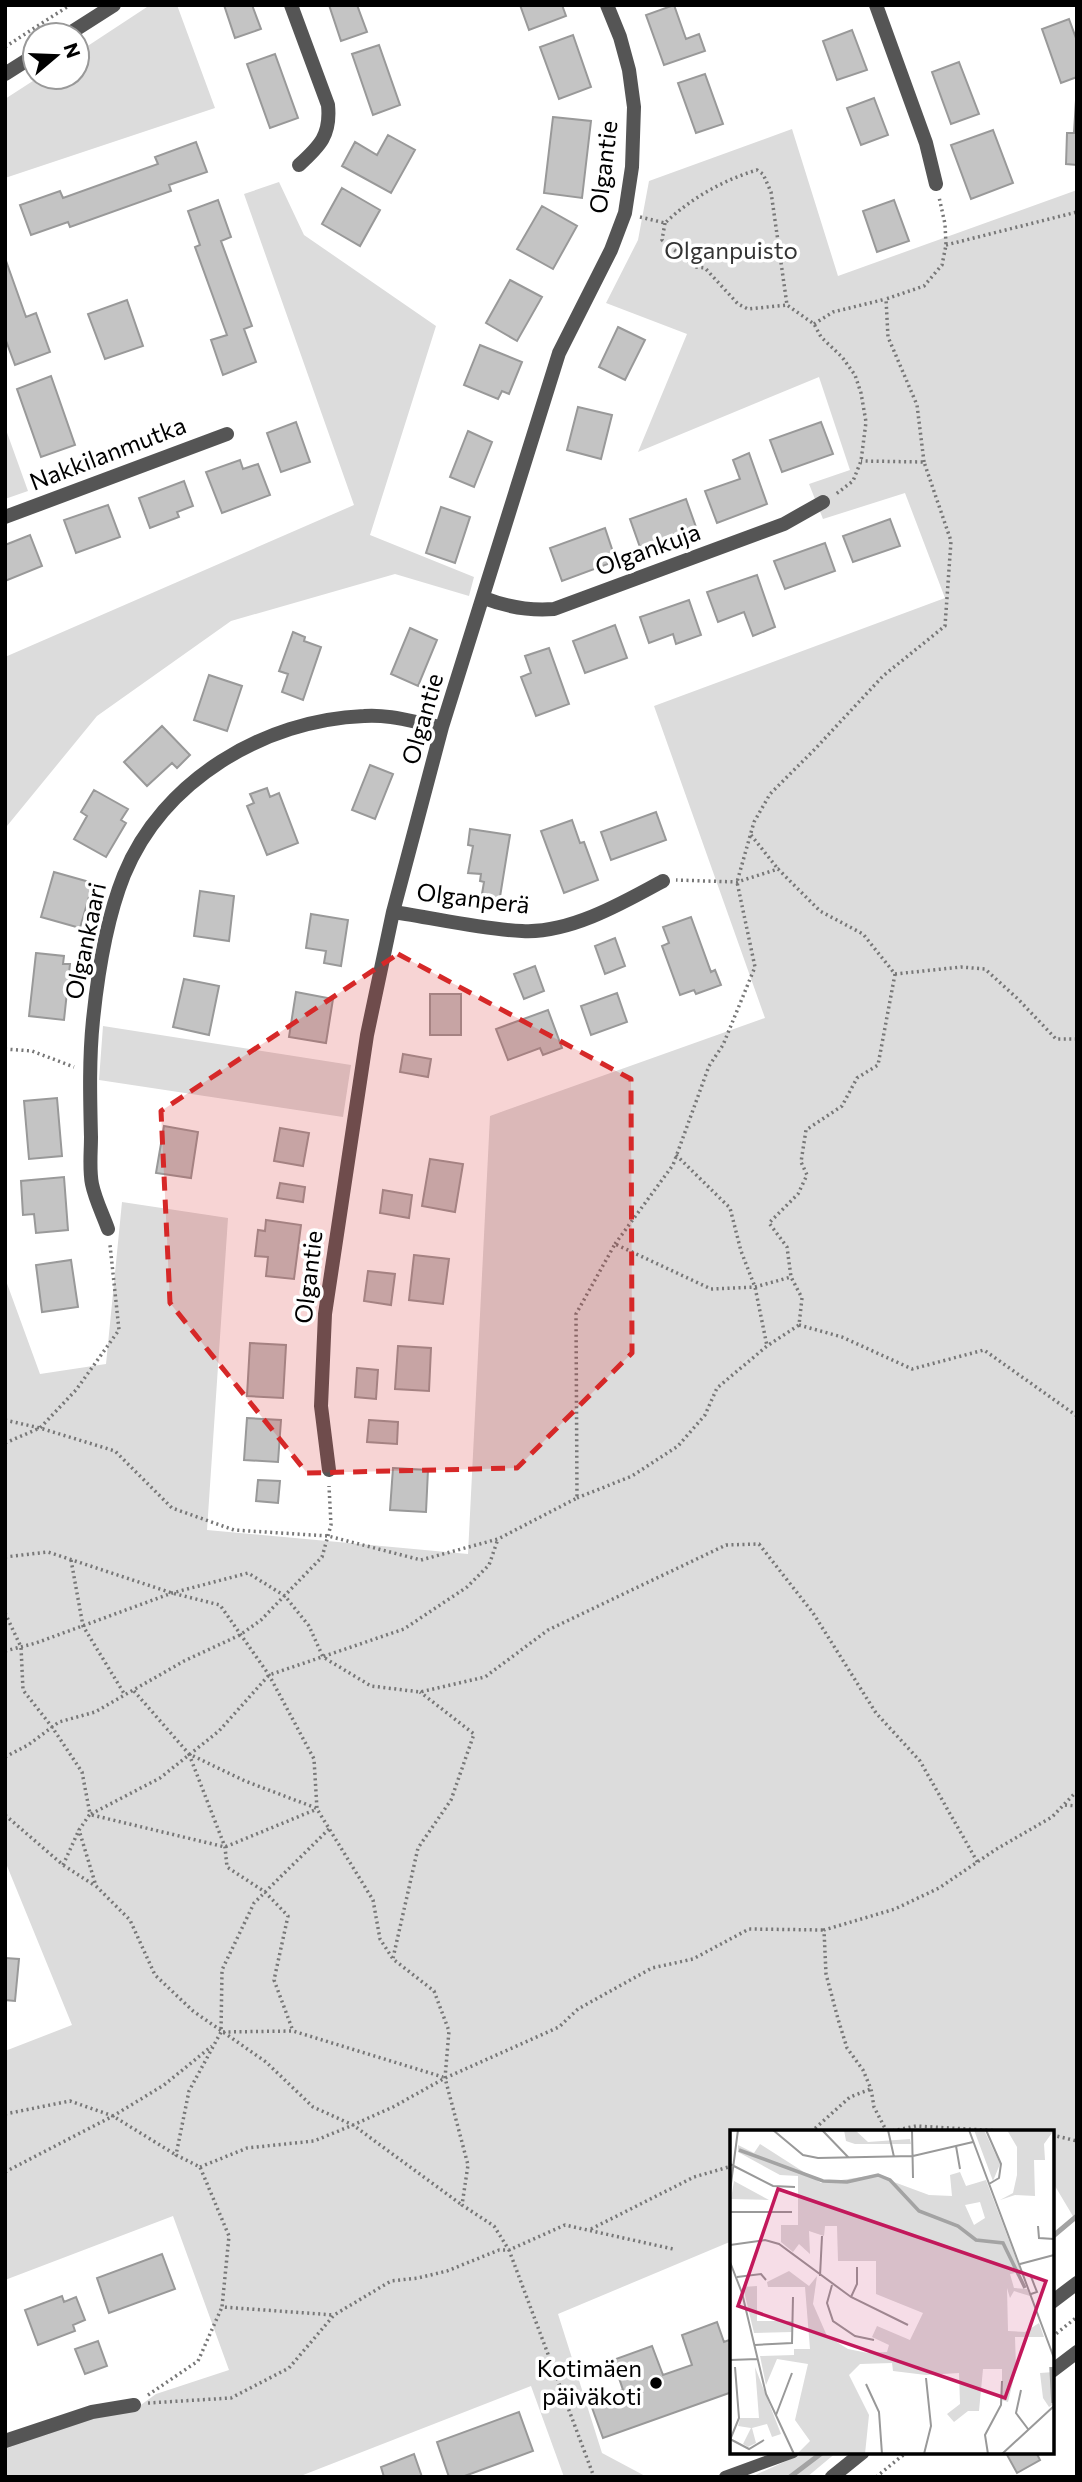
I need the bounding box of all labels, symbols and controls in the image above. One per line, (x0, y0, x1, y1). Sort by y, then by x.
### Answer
north arrow (21, 21, 91, 91)
text: N (59, 40, 86, 61)
street label: Olgantie (582, 119, 623, 215)
park label: Olganpuisto (664, 235, 798, 264)
street label: Nakkilanmutka (25, 410, 190, 496)
street label: Olgankuja (591, 516, 704, 581)
street label: Olgantie (395, 670, 448, 768)
street label: Olganperä (415, 876, 531, 919)
street label: Olgankaari (58, 880, 111, 1002)
street label: Olgantie (287, 1229, 328, 1325)
inset map (730, 2130, 1054, 2454)
place label: Kotimäen päiväkoti (537, 2353, 642, 2410)
marker: Kotimäen päiväkoti (648, 2375, 664, 2391)

